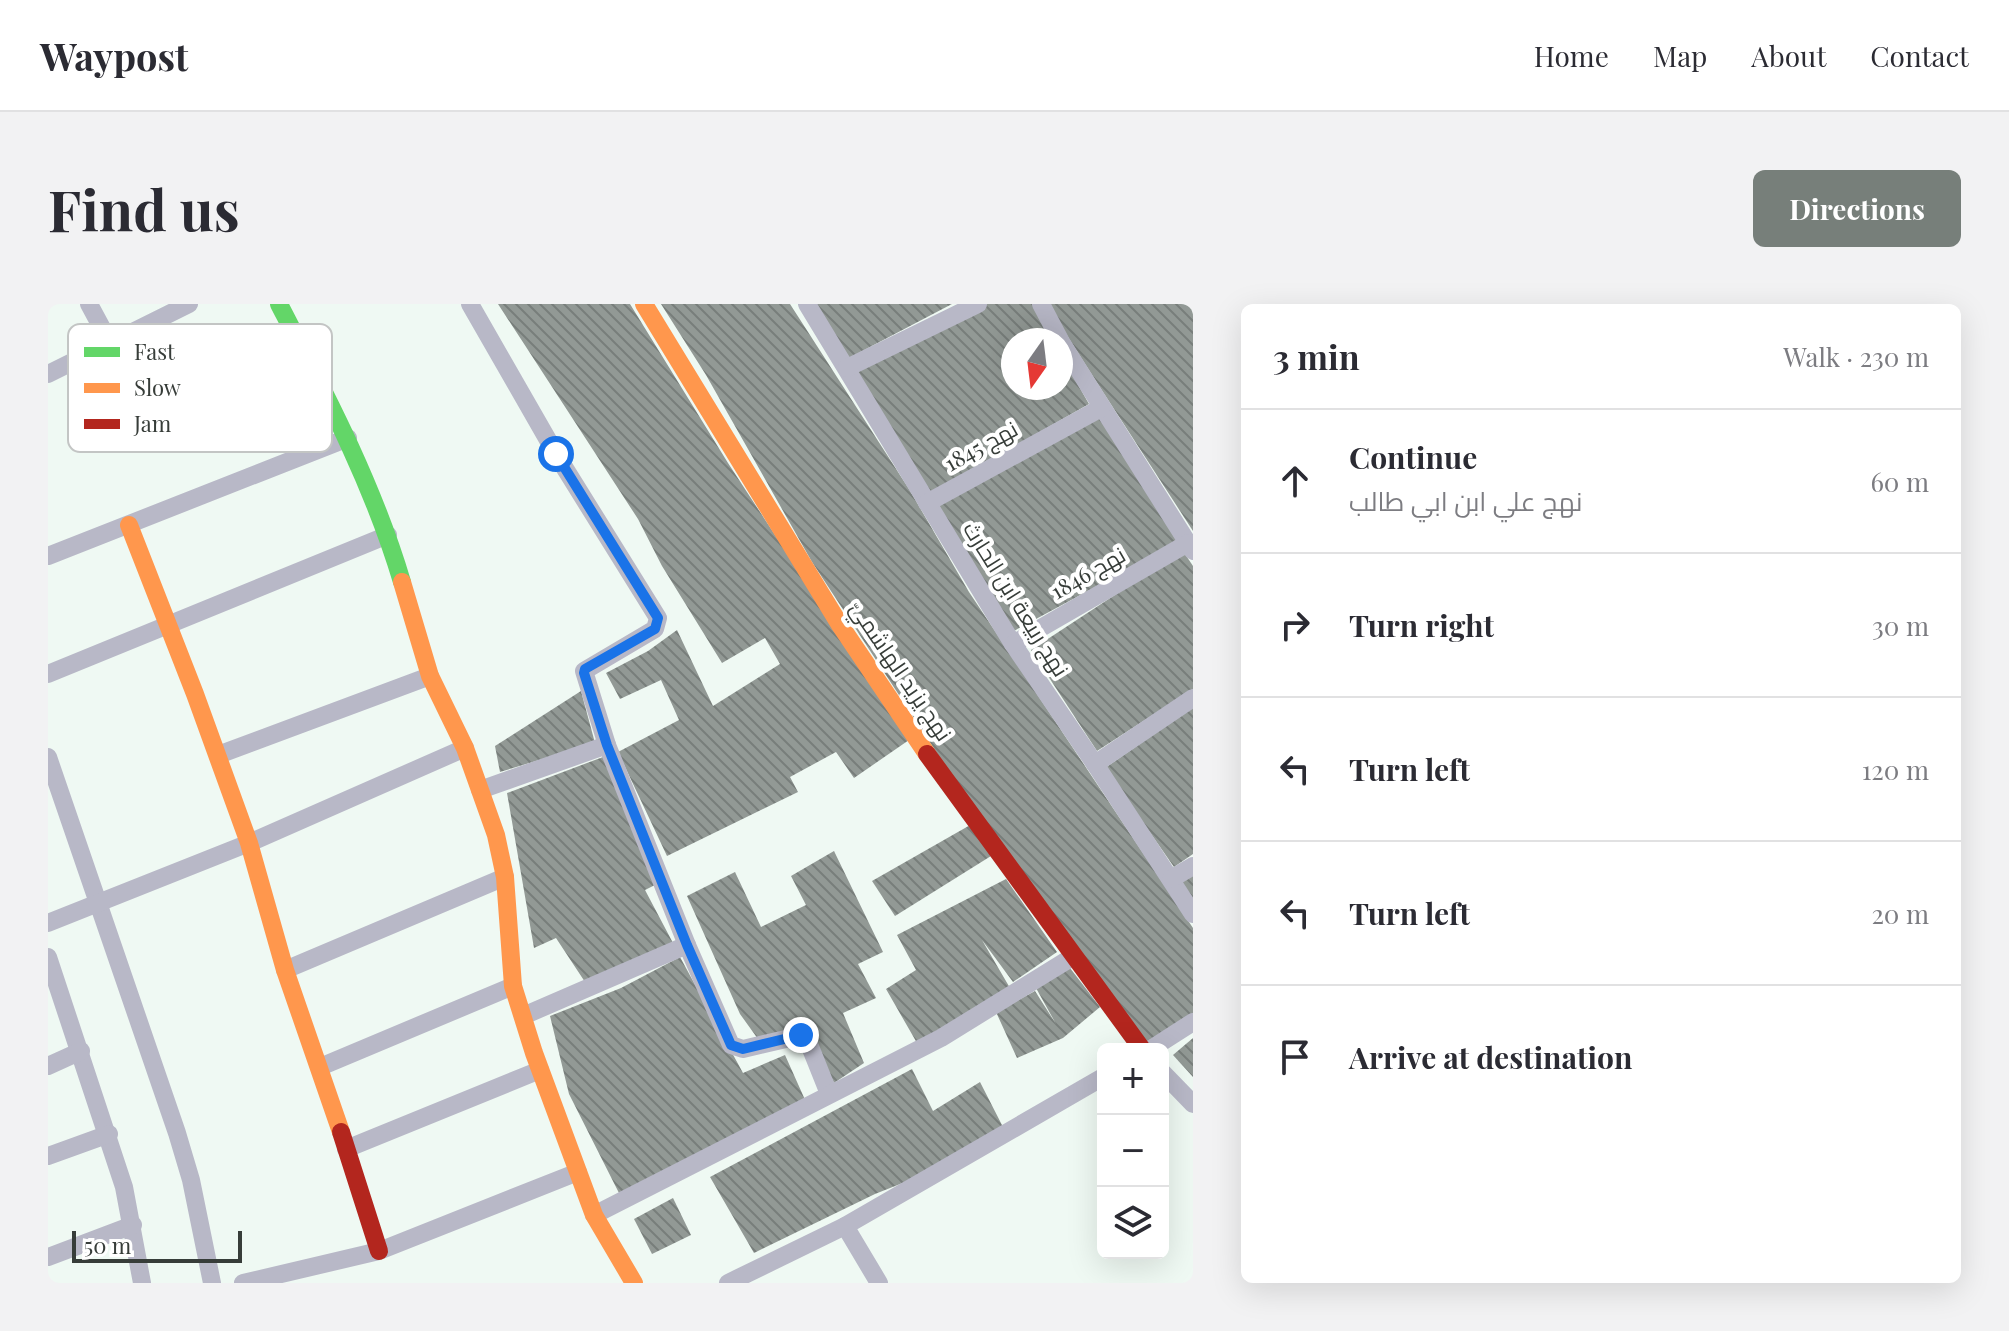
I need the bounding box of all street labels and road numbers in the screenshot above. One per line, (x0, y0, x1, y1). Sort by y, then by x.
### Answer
street label: نهج 1845 (939, 413, 1023, 478)
street label: نهج ربيعة ابن الحارث (956, 515, 1077, 682)
street label: نهج 1846 (1045, 539, 1131, 606)
street label: نهج يزيد الهاشميّ (841, 594, 960, 748)

